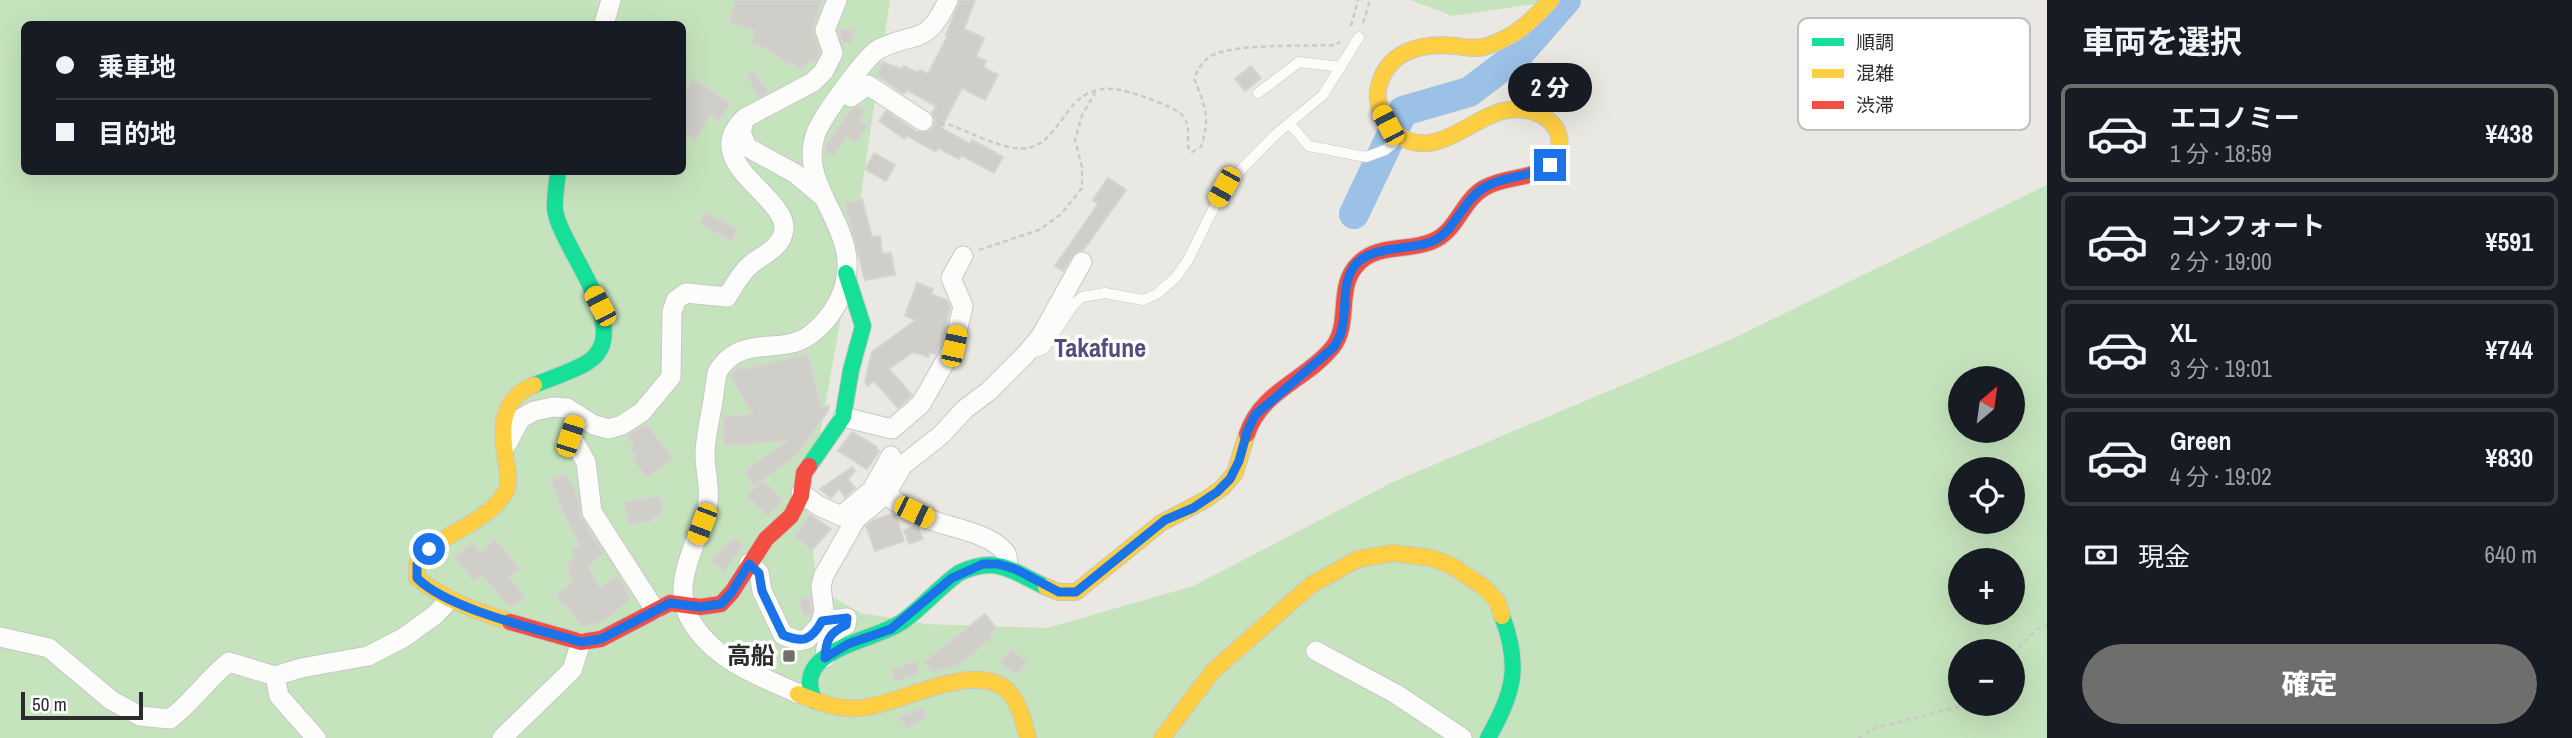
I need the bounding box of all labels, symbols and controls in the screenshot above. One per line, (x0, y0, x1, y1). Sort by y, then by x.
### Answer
legend (1798, 18, 2030, 130)
text: 車両を選択 (2082, 20, 2242, 63)
text: 順調 (1856, 29, 1894, 55)
text: 乗車地 (98, 49, 176, 84)
text: 混雑 (1856, 60, 1894, 86)
callout: 2 分 (1508, 64, 1592, 113)
text: 2 分 (1531, 72, 1569, 103)
text: 渋滞 (1856, 92, 1894, 118)
text: エコノミー (2170, 100, 2300, 135)
car (1369, 102, 1408, 148)
icon: car (2086, 102, 2149, 165)
text: 目的地 (98, 116, 176, 151)
text: ¥438 (2486, 116, 2533, 151)
text: 1 分 · 18:59 (2170, 138, 2272, 169)
route end (1534, 149, 1566, 181)
car (1205, 164, 1244, 210)
text: コンフォート (2170, 208, 2325, 243)
icon: car (2086, 210, 2149, 273)
text: ¥591 (2486, 224, 2533, 259)
text: 2 分 · 19:00 (2170, 246, 2272, 277)
car (581, 283, 620, 329)
text: XL (2170, 315, 2197, 350)
icon: car (2086, 318, 2149, 381)
car (940, 323, 969, 369)
district label: Takafune (1054, 330, 1146, 365)
text: ¥744 (2486, 332, 2533, 367)
text: 3 分 · 19:01 (2170, 353, 2272, 384)
north arrow (1948, 366, 2025, 443)
map controls (1948, 366, 2025, 716)
car (554, 413, 587, 459)
text: Green (2170, 423, 2232, 458)
icon: car (2086, 426, 2149, 489)
text: ¥830 (2486, 440, 2533, 475)
button: locate (1948, 457, 2025, 534)
text: 4 分 · 19:02 (2170, 461, 2272, 492)
car (891, 493, 938, 531)
car (685, 501, 720, 547)
route start (413, 533, 445, 565)
icon: cash (2082, 536, 2120, 574)
text: 現金 (2138, 539, 2190, 574)
text: 640 m (2485, 539, 2537, 570)
button: + (1948, 548, 2025, 625)
place label: 高船 (727, 639, 775, 671)
button: − (1948, 639, 2025, 716)
button: 確定 (2082, 644, 2537, 724)
marker: 高船 (781, 648, 797, 664)
scale bar (21, 689, 144, 721)
text: 50 m (32, 691, 67, 717)

